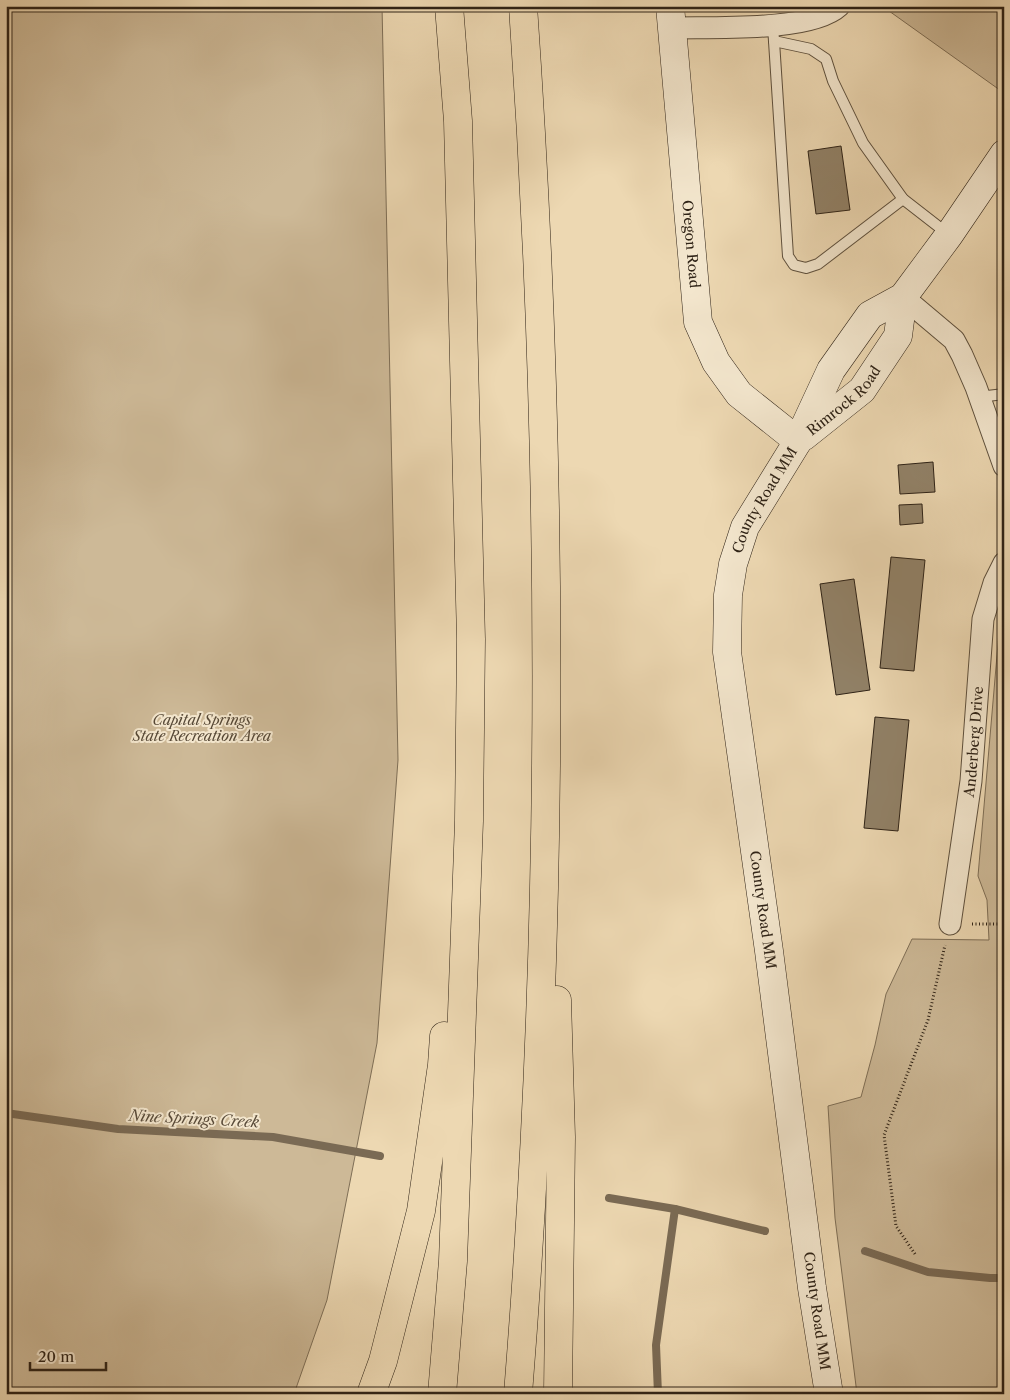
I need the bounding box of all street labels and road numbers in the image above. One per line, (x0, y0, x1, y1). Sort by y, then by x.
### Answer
street label: Oregon Road (678, 199, 704, 289)
street label: Rimrock Road (803, 362, 885, 440)
street label: County Road MM (728, 444, 801, 556)
street label: Anderberg Drive (960, 685, 987, 799)
street label: County Road MM (746, 850, 780, 970)
street label: County Road MM (800, 1251, 834, 1371)

